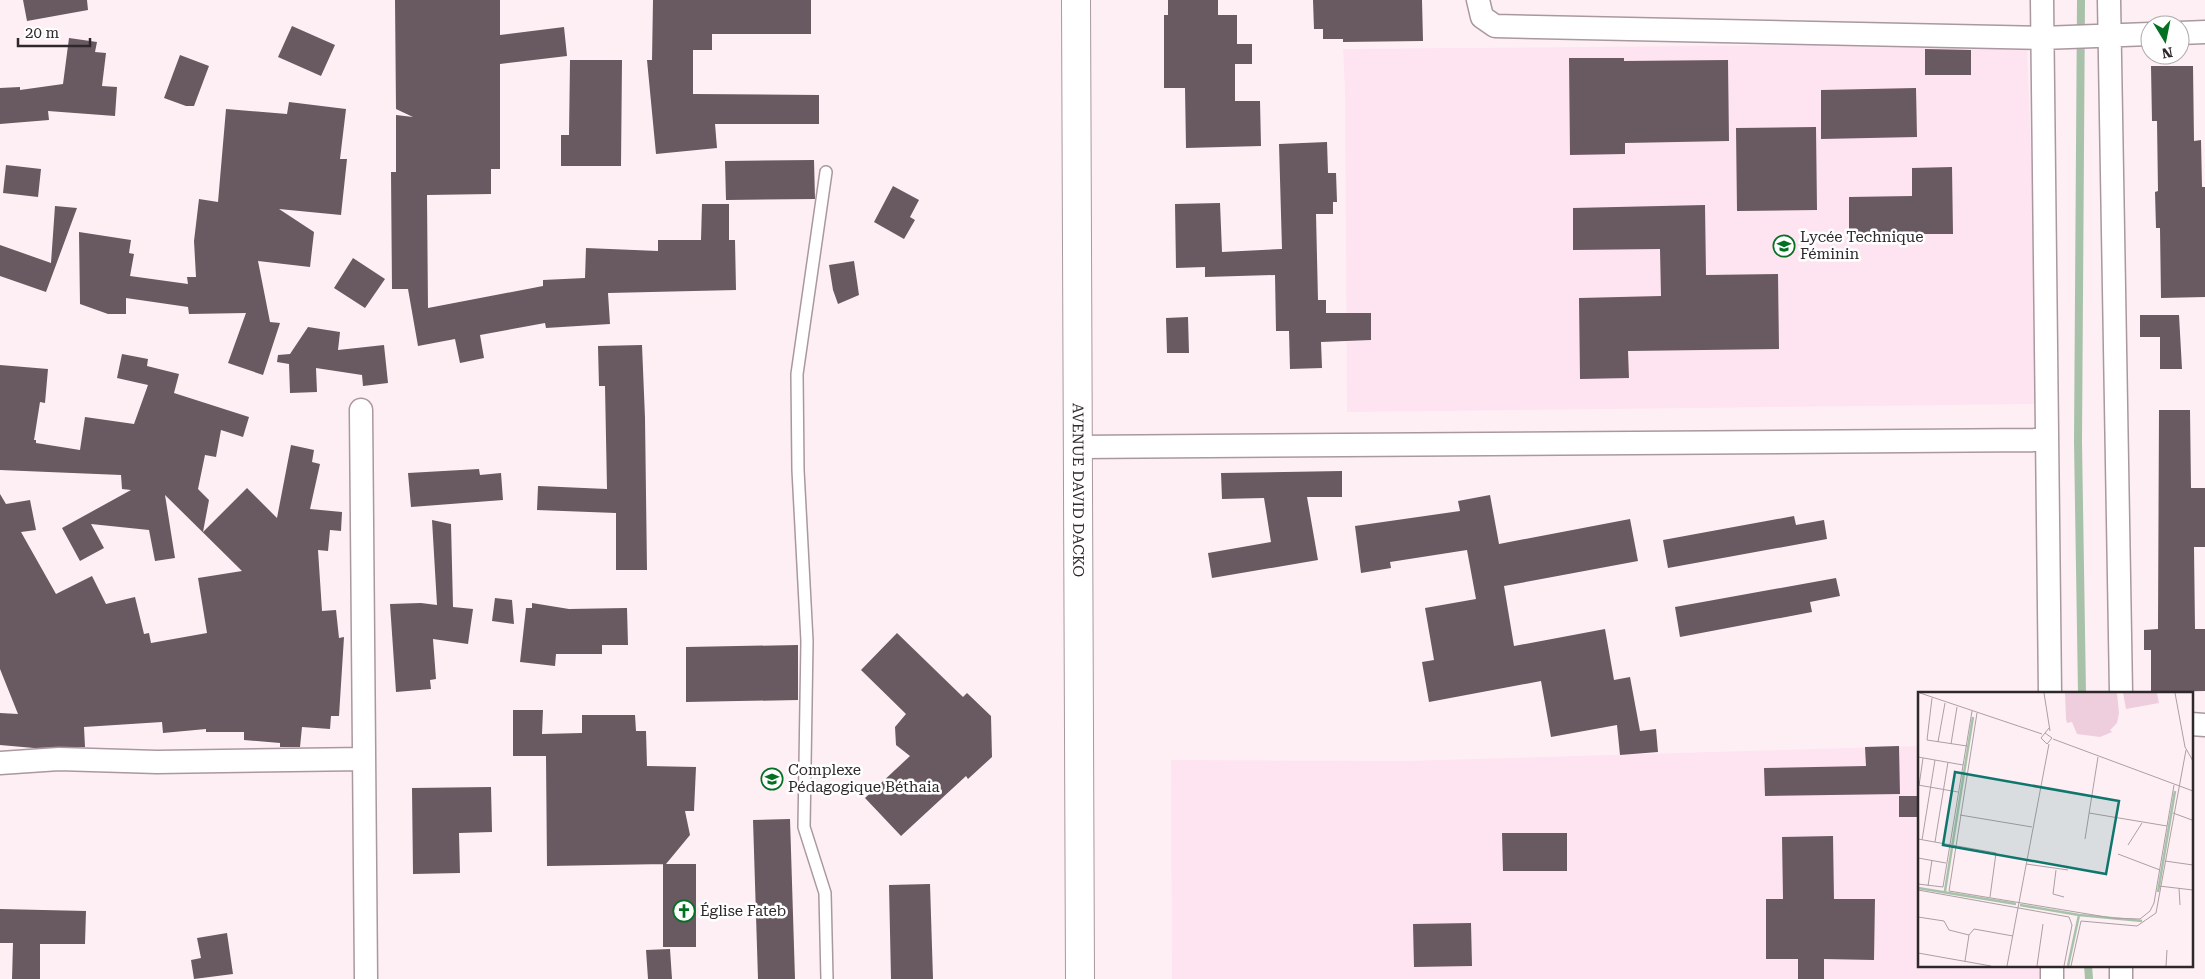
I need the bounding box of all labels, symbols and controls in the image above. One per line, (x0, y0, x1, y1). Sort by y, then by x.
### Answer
scale bar (18, 15, 90, 47)
north arrow (2140, 15, 2190, 65)
text: 20 m (25, 24, 60, 42)
text: N (2160, 44, 2174, 62)
place label: Lycée Technique Féminin (1800, 228, 1923, 263)
school or university icon: Lycée Technique Féminin (1772, 234, 1796, 258)
street label: AVENUE DAVID DACKO (1069, 403, 1087, 577)
inset map (1918, 692, 2192, 966)
place label: Complexe Pédagogique Béthaia (788, 761, 940, 796)
school or university icon: Complexe Pédagogique Béthaia (760, 767, 784, 791)
church icon: Église Fateb (672, 899, 696, 923)
place label: Église Fateb (700, 902, 786, 920)

